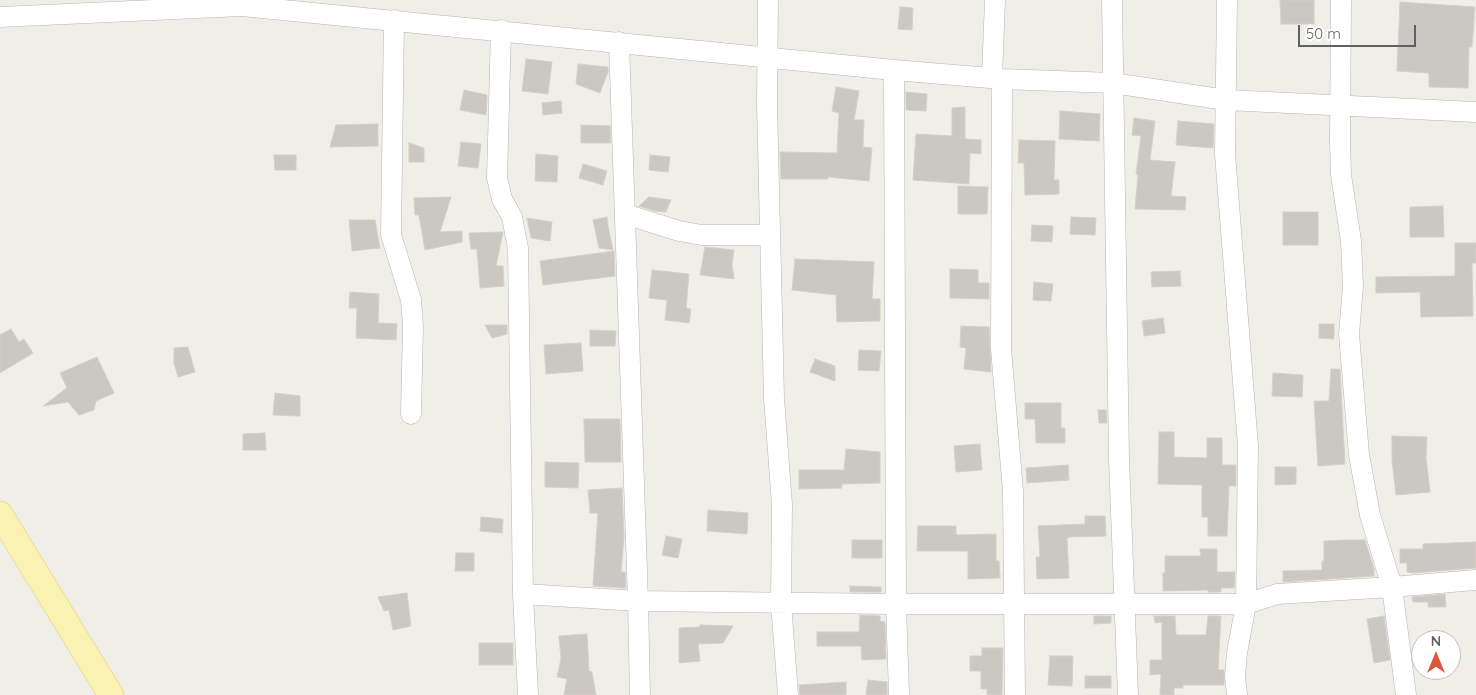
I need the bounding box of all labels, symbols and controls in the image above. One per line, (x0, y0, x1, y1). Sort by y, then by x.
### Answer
scale bar (1301, 15, 1418, 47)
text: 50 m (1306, 24, 1341, 43)
north arrow (1411, 630, 1461, 680)
text: N (1431, 632, 1441, 650)

